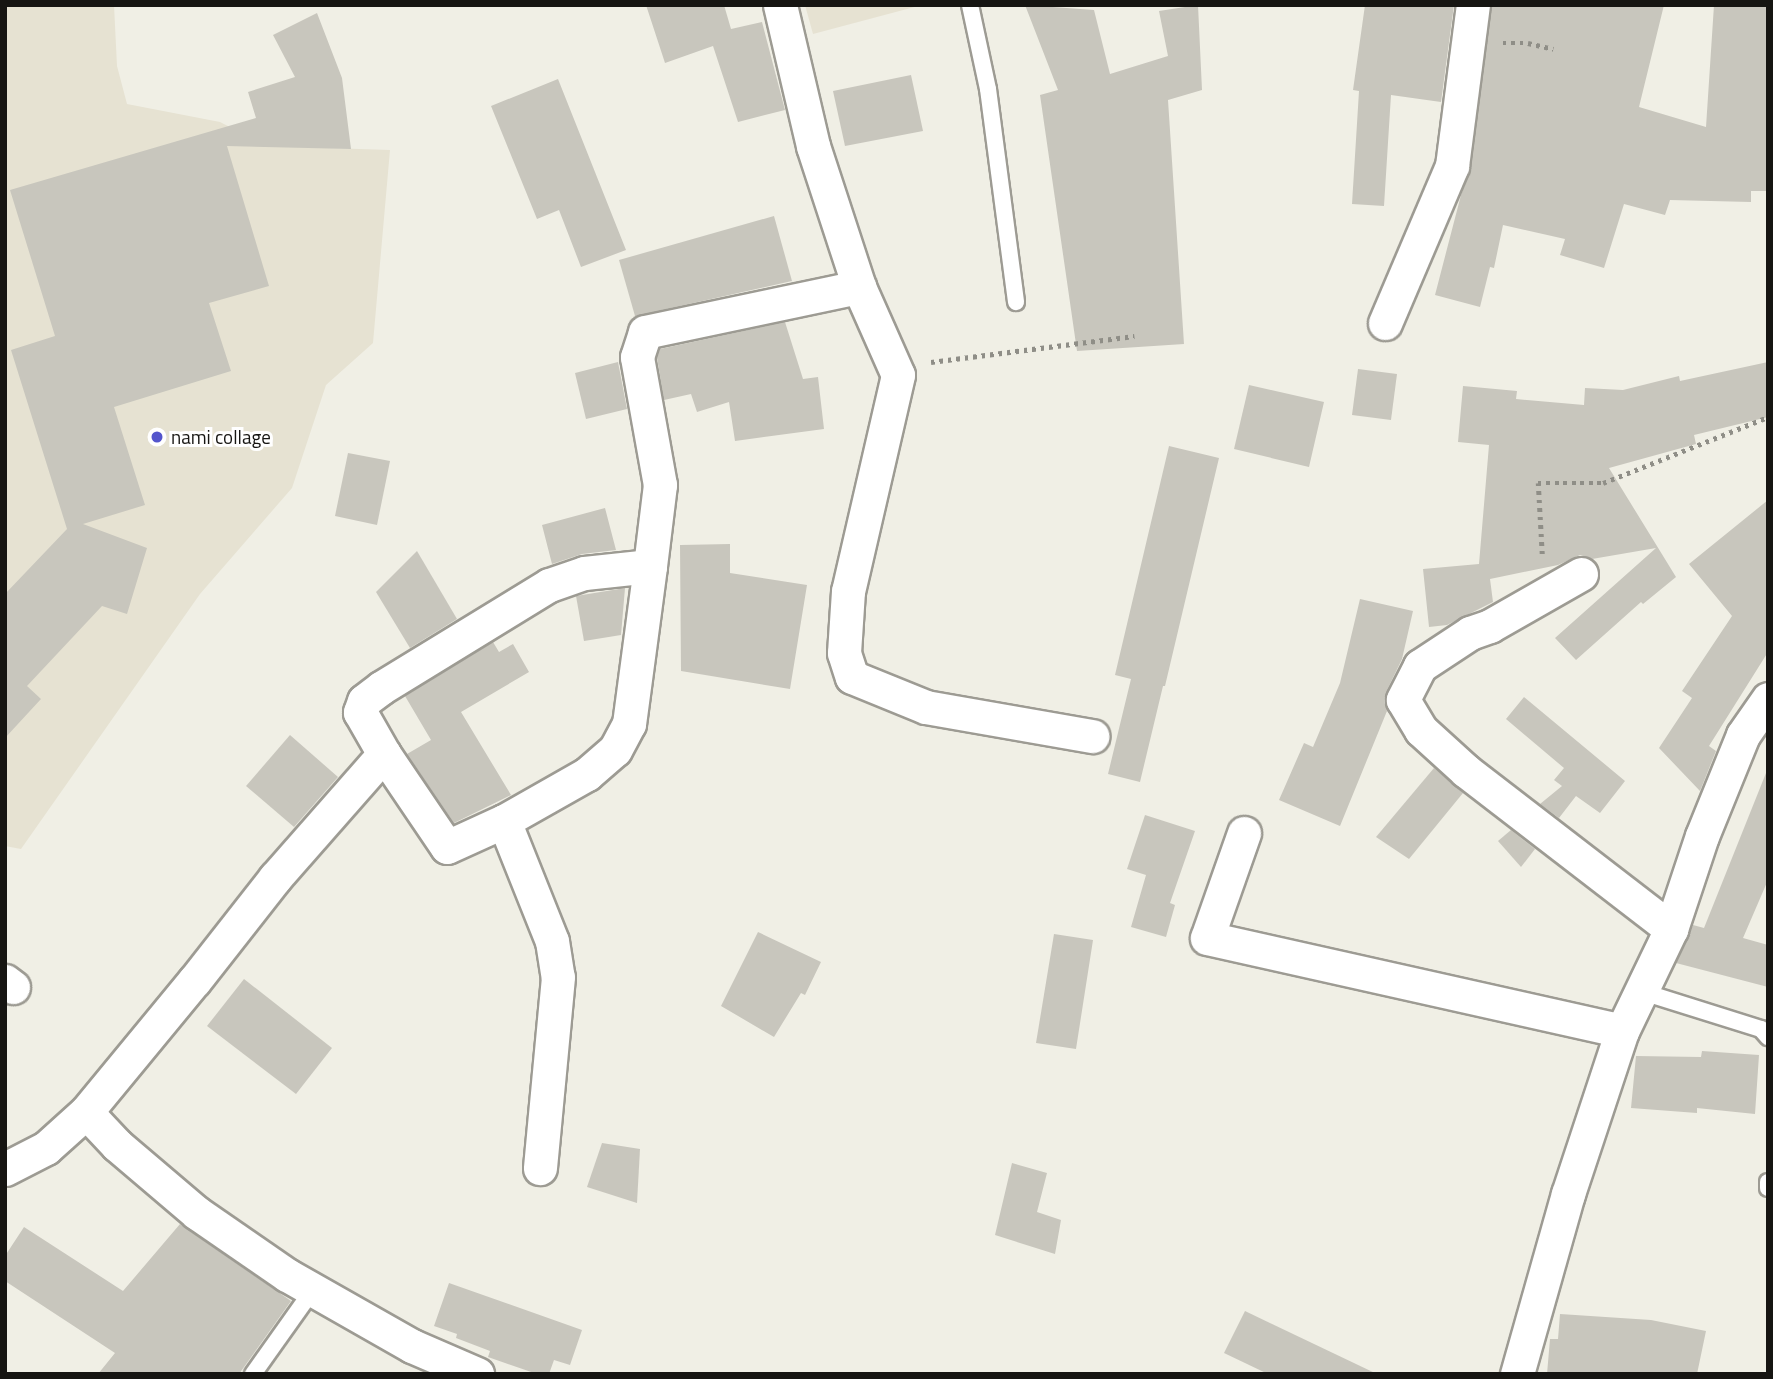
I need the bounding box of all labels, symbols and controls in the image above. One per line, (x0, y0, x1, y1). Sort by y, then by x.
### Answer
place label: nami collage (171, 426, 271, 448)
marker: nami collage (149, 429, 165, 445)

